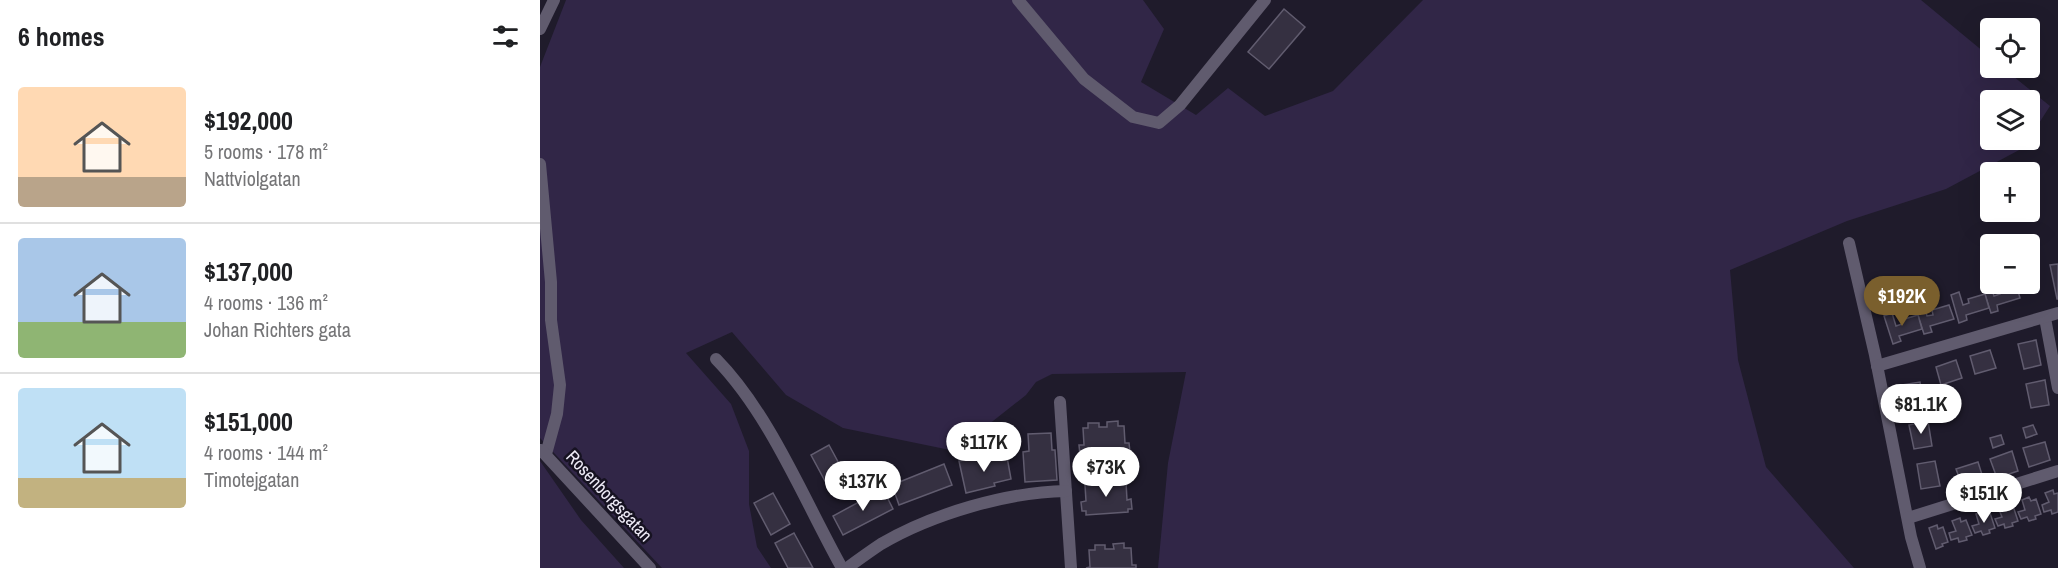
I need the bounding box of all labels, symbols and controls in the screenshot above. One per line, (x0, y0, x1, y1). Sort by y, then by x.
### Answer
map controls (1980, 18, 2040, 294)
button: locate (1980, 18, 2040, 78)
text: 6 homes (18, 19, 105, 54)
icon: filters (489, 20, 522, 53)
button: layers (1980, 90, 2040, 150)
text: $192,000 (204, 103, 293, 138)
icon: home (66, 111, 138, 183)
text: 5 rooms · 178 m² (204, 138, 328, 165)
button: + (1980, 162, 2040, 222)
text: Nattviolgatan (204, 165, 301, 192)
button: − (1980, 234, 2040, 294)
text: $137,000 (204, 254, 293, 289)
icon: home (66, 262, 138, 334)
pin: $192K (1860, 276, 1944, 327)
text: $192K (1878, 282, 1926, 309)
text: 4 rooms · 136 m² (204, 289, 328, 316)
text: Johan Richters gata (204, 316, 351, 343)
pin: $81.1K (1872, 384, 1970, 435)
text: $81.1K (1895, 390, 1947, 417)
text: $151,000 (204, 404, 293, 439)
icon: home (66, 412, 138, 484)
pin: $117K (942, 422, 1026, 473)
text: $117K (960, 428, 1008, 455)
text: 4 rooms · 144 m² (204, 439, 328, 466)
street label: Rosenborgsgatan (560, 445, 658, 547)
pin: $73K (1070, 447, 1142, 498)
text: $73K (1086, 453, 1126, 480)
pin: $137K (821, 461, 905, 512)
text: Timotejgatan (204, 466, 299, 493)
text: $137K (839, 467, 887, 494)
pin: $151K (1942, 473, 2026, 524)
text: $151K (1960, 479, 2008, 506)

